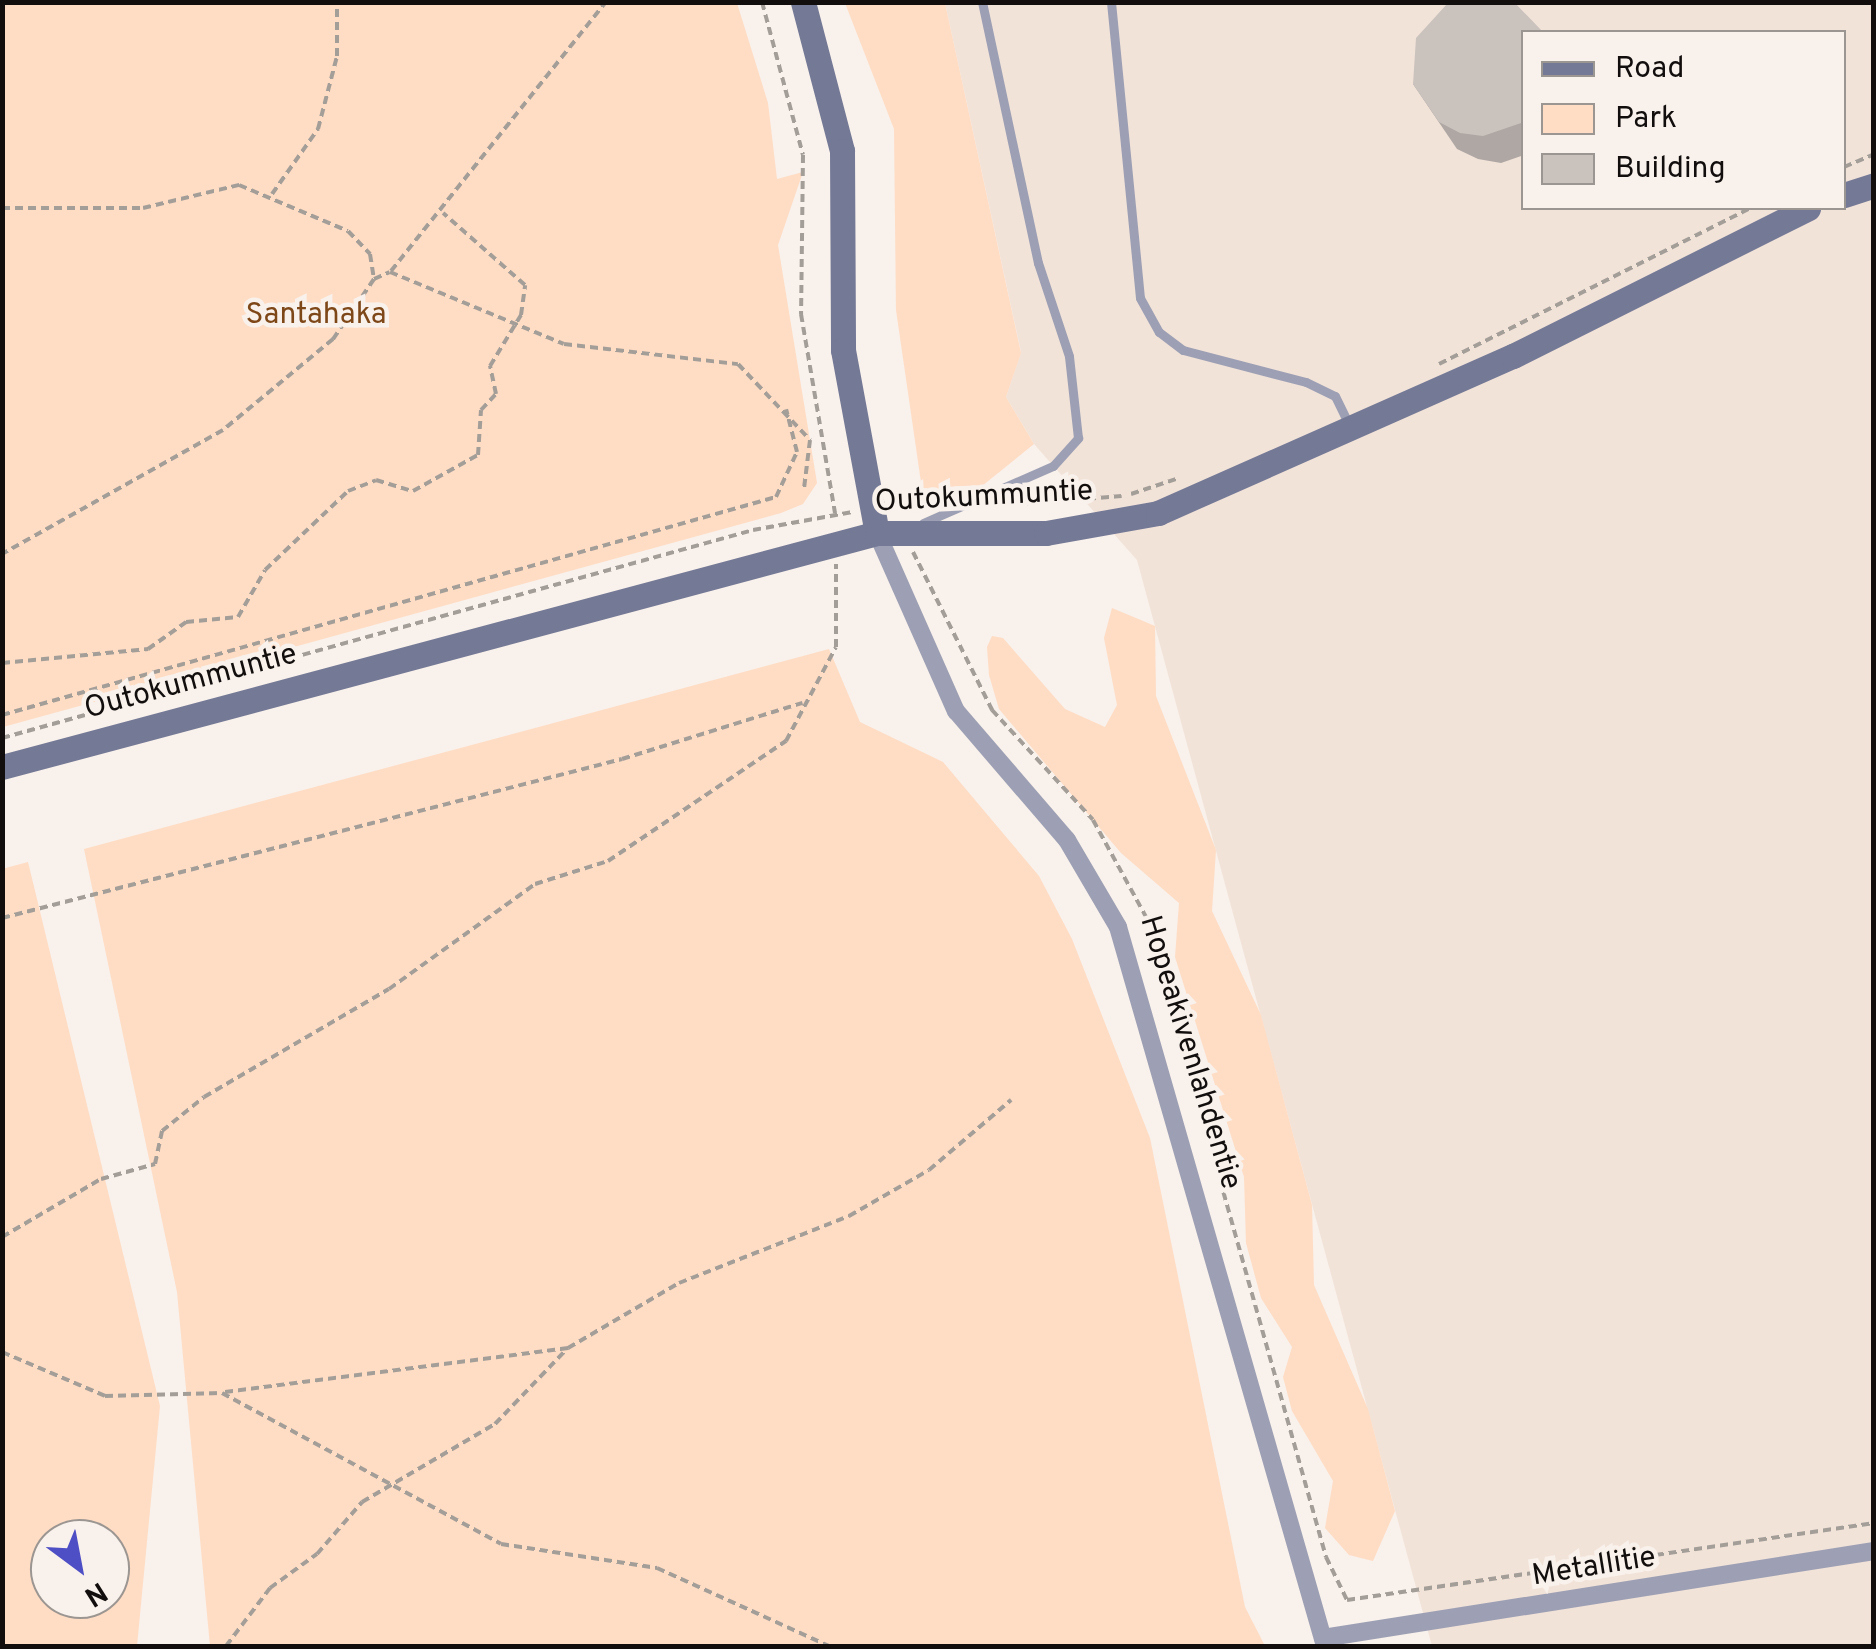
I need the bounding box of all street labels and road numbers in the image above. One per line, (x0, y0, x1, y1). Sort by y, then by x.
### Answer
street label: Outokummuntie (874, 474, 1094, 522)
street label: Outokummuntie (81, 637, 301, 729)
street label: Hopeakivenlahdentie (1130, 912, 1248, 1194)
street label: Metallitie (1530, 1540, 1658, 1596)

